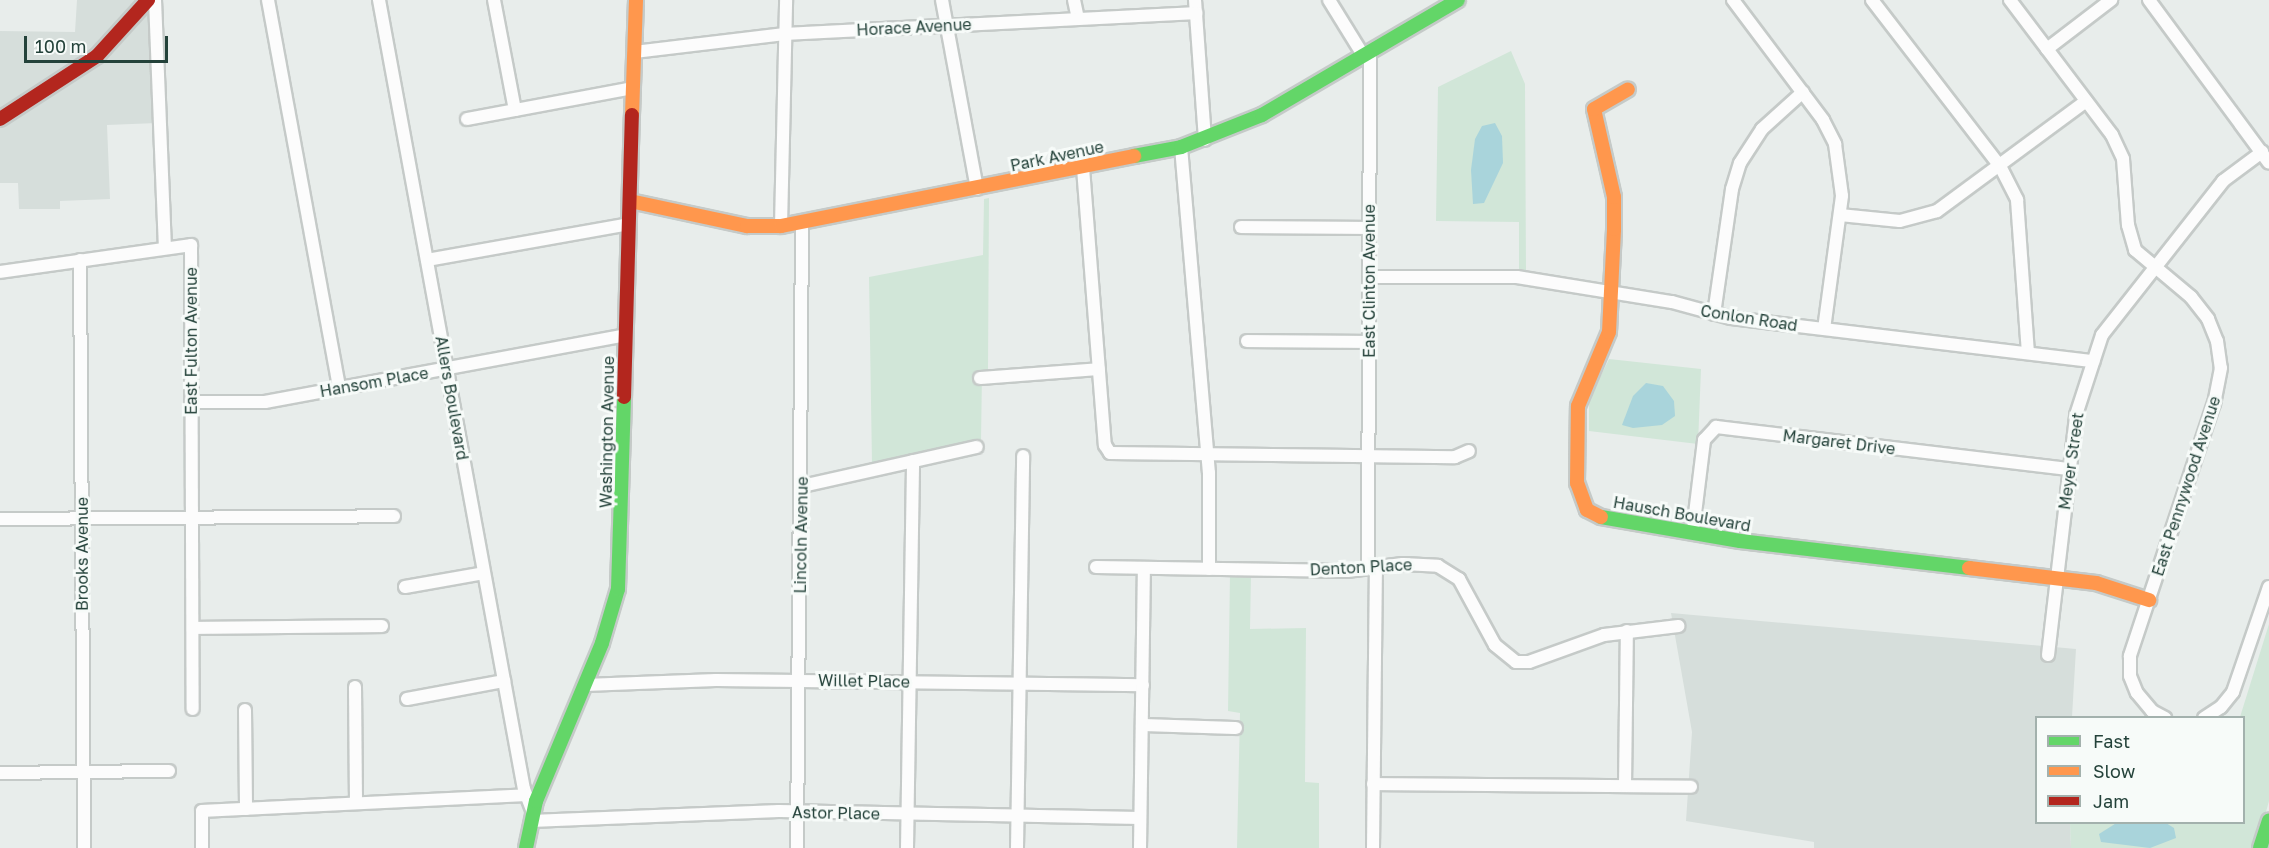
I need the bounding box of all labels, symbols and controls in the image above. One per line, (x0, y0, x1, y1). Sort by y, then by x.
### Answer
street label: Horace Avenue (856, 14, 972, 40)
scale bar (27, 24, 171, 62)
text: 100 m (35, 35, 86, 57)
street label: Park Avenue (1008, 137, 1106, 175)
street label: East Clinton Avenue (1359, 204, 1379, 358)
street label: East Fulton Avenue (181, 267, 201, 415)
street label: Conlon Road (1699, 301, 1799, 335)
street label: Allers Boulevard (432, 334, 472, 462)
street label: Washington Avenue (596, 356, 618, 508)
street label: Hansom Place (318, 363, 430, 401)
street label: East Pennywood Avenue (2148, 394, 2224, 578)
street label: Meyer Street (2055, 411, 2087, 511)
street label: Margaret Drive (1782, 426, 1896, 458)
street label: Lincoln Avenue (790, 476, 812, 594)
street label: Hausch Boulevard (1612, 492, 1752, 536)
street label: Brooks Avenue (72, 497, 92, 611)
street label: Denton Place (1309, 555, 1413, 579)
street label: Willet Place (818, 671, 910, 691)
legend (2035, 716, 2245, 824)
text: Fast (2093, 730, 2130, 752)
text: Slow (2093, 760, 2135, 782)
text: Jam (2093, 790, 2129, 812)
street label: Astor Place (792, 803, 880, 823)

